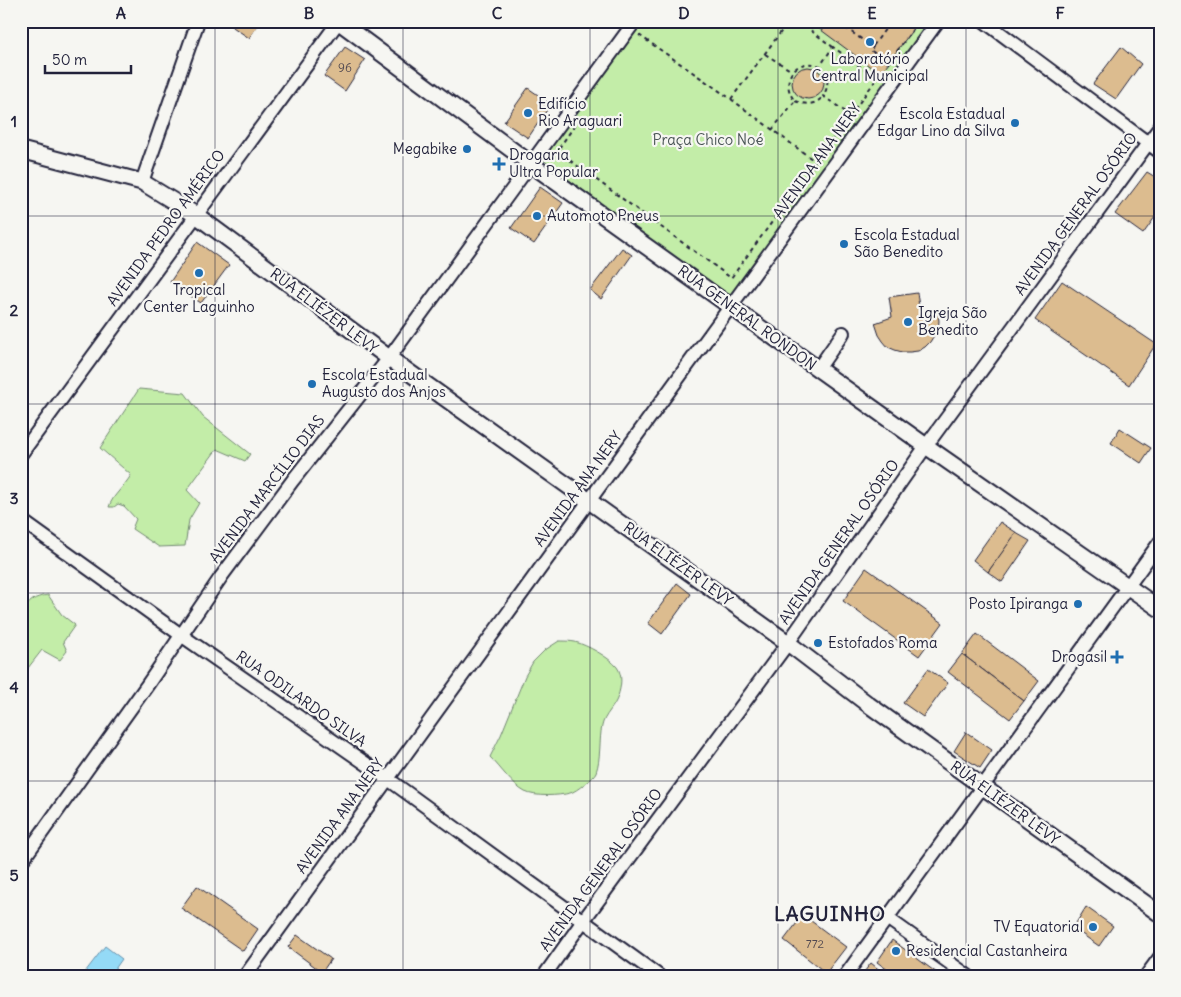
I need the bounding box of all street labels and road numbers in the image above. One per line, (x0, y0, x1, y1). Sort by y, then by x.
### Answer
street label: AVENIDA ANA NERY (768, 99, 865, 222)
street label: AVENIDA GENERAL OSÓRIO (1009, 128, 1141, 299)
street label: AVENIDA PEDRO AMÉRICO (102, 146, 229, 310)
street label: RUA GENERAL RONDON (674, 261, 820, 374)
street label: RUA ELIÉZER LEVY (266, 264, 383, 358)
street label: AVENIDA MARCÍLIO DIAS (205, 411, 328, 566)
street label: AVENIDA ANA NERY (529, 427, 626, 550)
street label: AVENIDA GENERAL OSÓRIO (774, 455, 903, 628)
street label: RUA ELIÉZER LEVY (620, 518, 737, 610)
street label: RUA ODILARDO SILVA (232, 646, 371, 751)
street label: AVENIDA ANA NERY (291, 754, 388, 877)
street label: RUA ELIÉZER LEVY (947, 757, 1064, 849)
street label: AVENIDA GENERAL OSÓRIO (534, 784, 666, 955)

